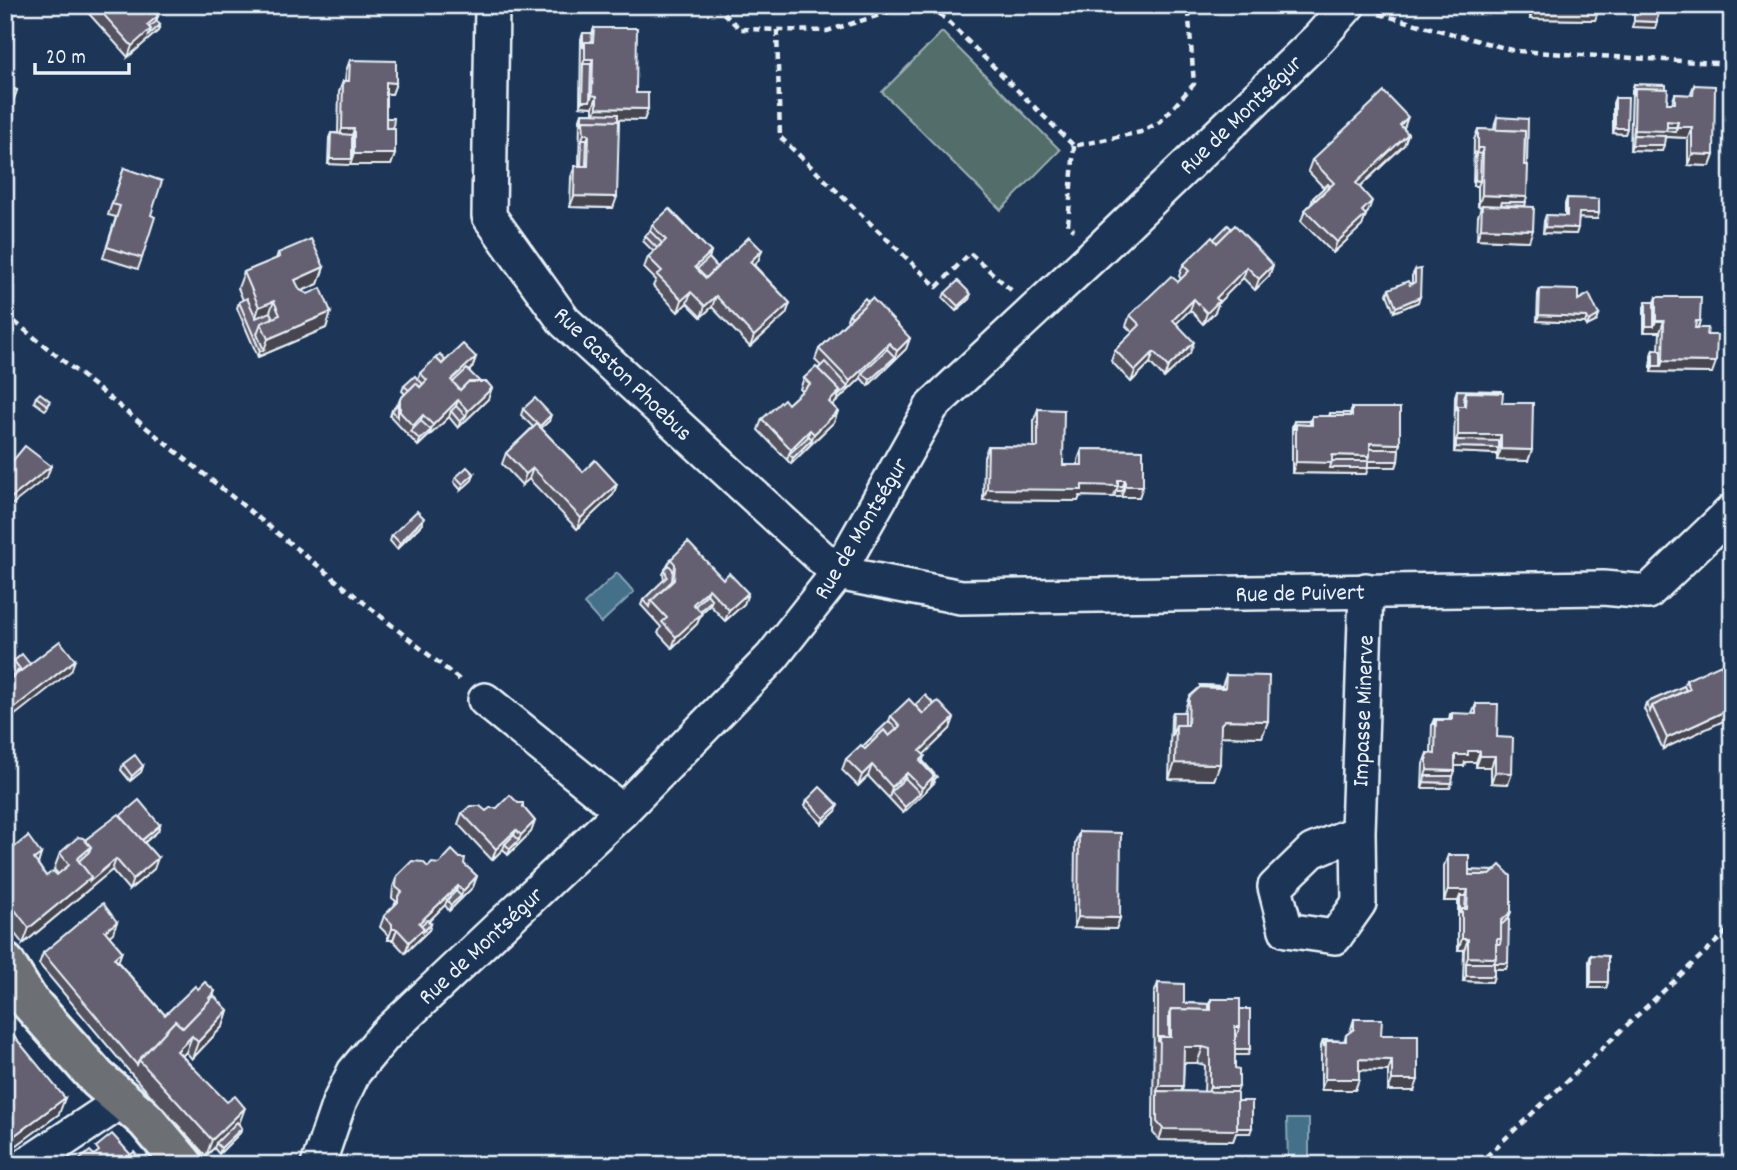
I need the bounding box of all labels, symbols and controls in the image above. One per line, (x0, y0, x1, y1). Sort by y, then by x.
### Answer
scale bar (35, 32, 130, 76)
text: 20 m (46, 44, 86, 74)
street label: Rue de Montségur (1173, 48, 1312, 184)
street label: Rue Gaston Phoebus (545, 300, 699, 450)
street label: Rue de Montségur (807, 452, 918, 607)
street label: Rue de Puivert (1235, 577, 1365, 613)
street label: Impasse Minerve (1345, 635, 1385, 788)
street label: Rue de Montségur (412, 880, 552, 1014)

